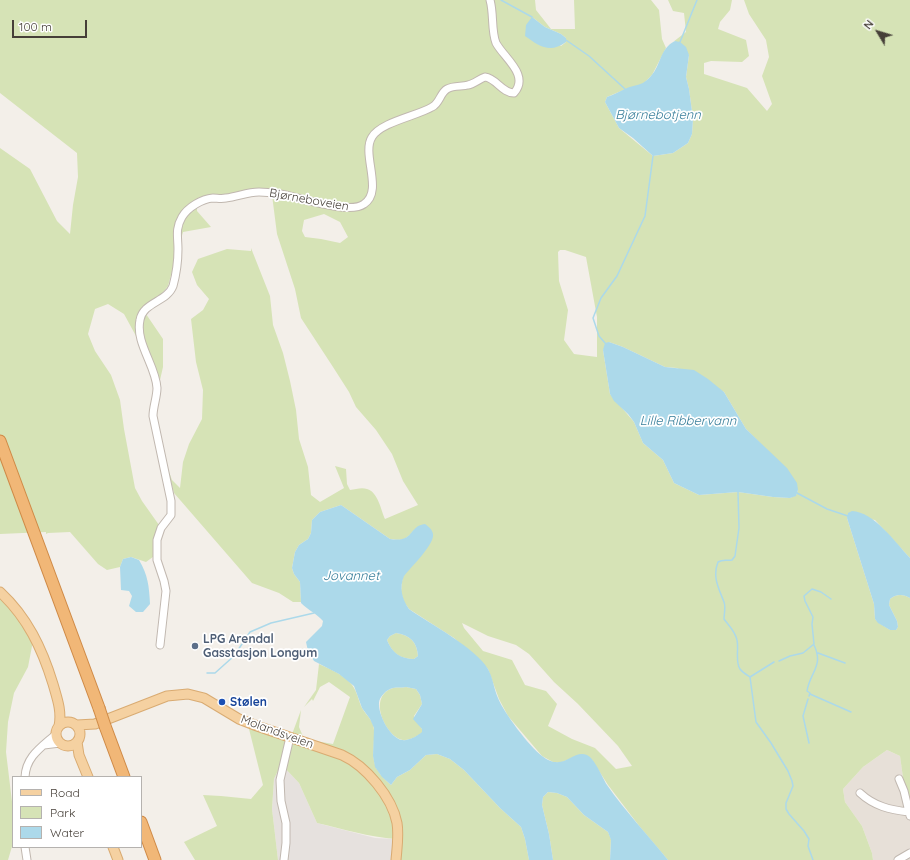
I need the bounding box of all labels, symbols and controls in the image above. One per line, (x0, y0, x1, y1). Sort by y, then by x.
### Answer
scale bar (14, 12, 89, 38)
north arrow (858, 12, 898, 52)
text: N (861, 17, 877, 32)
text: 100 m (19, 19, 52, 34)
water label: Bjørnebotjenn (615, 107, 701, 123)
street label: Bjørneboveien (268, 186, 350, 214)
water label: Lille Ribbervann (640, 413, 736, 429)
water label: Jovannet (323, 568, 379, 584)
place label: LPG Arendal Gasstasjon Longum (203, 632, 317, 660)
marker: LPG Arendal Gasstasjon Longum (190, 641, 200, 651)
place label: Stølen (230, 695, 267, 709)
marker: Stølen (217, 697, 227, 707)
street label: Molandsveien (239, 712, 315, 752)
legend (12, 776, 142, 848)
text: Road (50, 785, 80, 800)
text: Park (50, 805, 75, 820)
text: Water (50, 825, 84, 840)

